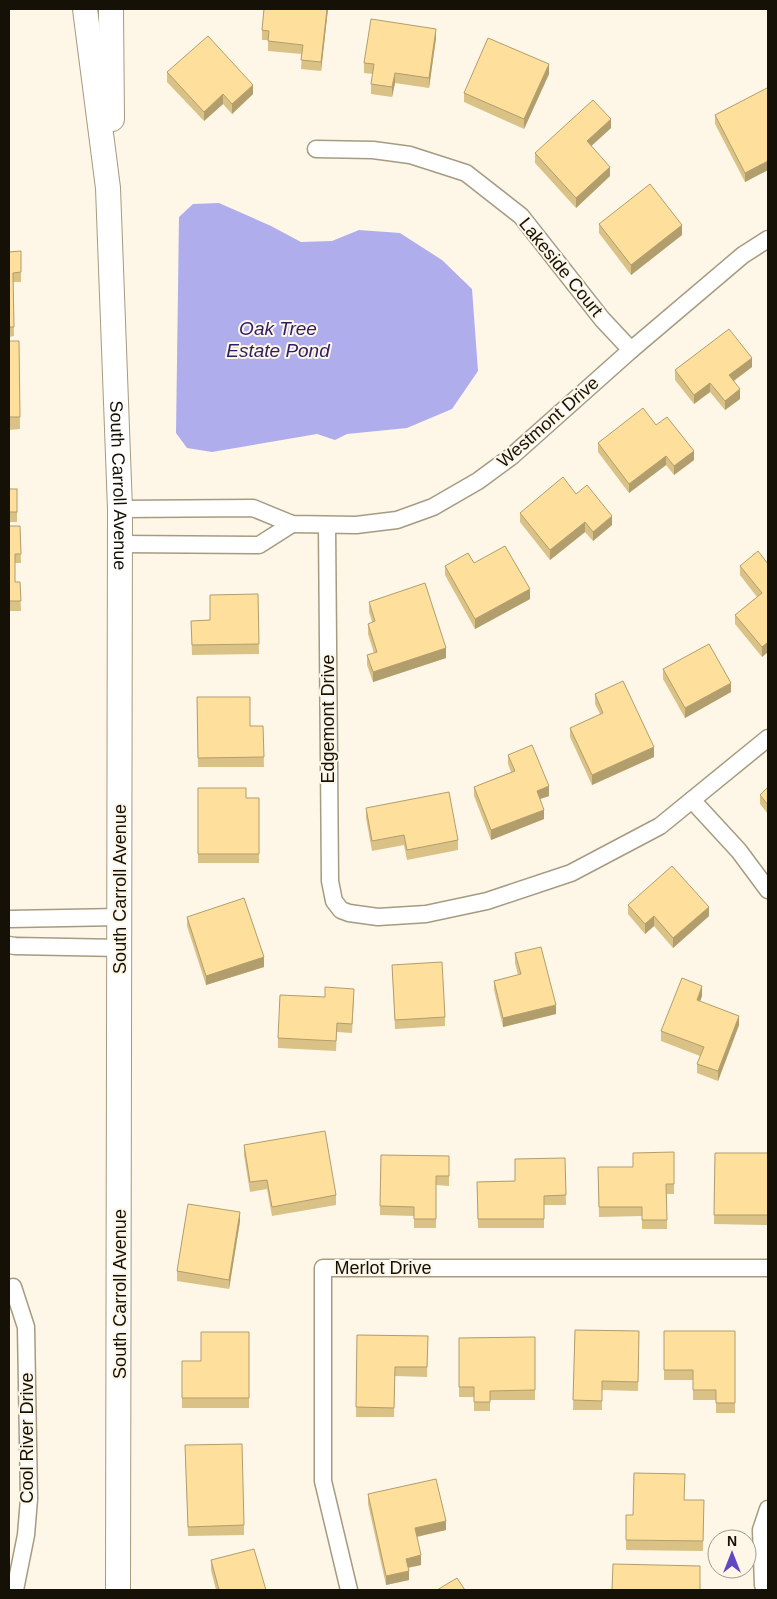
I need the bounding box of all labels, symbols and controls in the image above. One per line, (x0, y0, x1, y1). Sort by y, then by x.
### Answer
street label: Lakeside Court (515, 214, 607, 320)
water label: Oak Tree Estate Pond (226, 318, 331, 361)
street label: Westmont Drive (493, 373, 603, 471)
street label: South Carroll Avenue (106, 400, 130, 570)
street label: Edgemont Drive (318, 654, 338, 784)
street label: South Carroll Avenue (110, 804, 130, 974)
street label: South Carroll Avenue (110, 1209, 130, 1379)
street label: Merlot Drive (334, 1258, 432, 1278)
street label: Cool River Drive (17, 1372, 37, 1504)
north arrow (707, 1529, 757, 1579)
text: N (727, 1533, 737, 1549)

